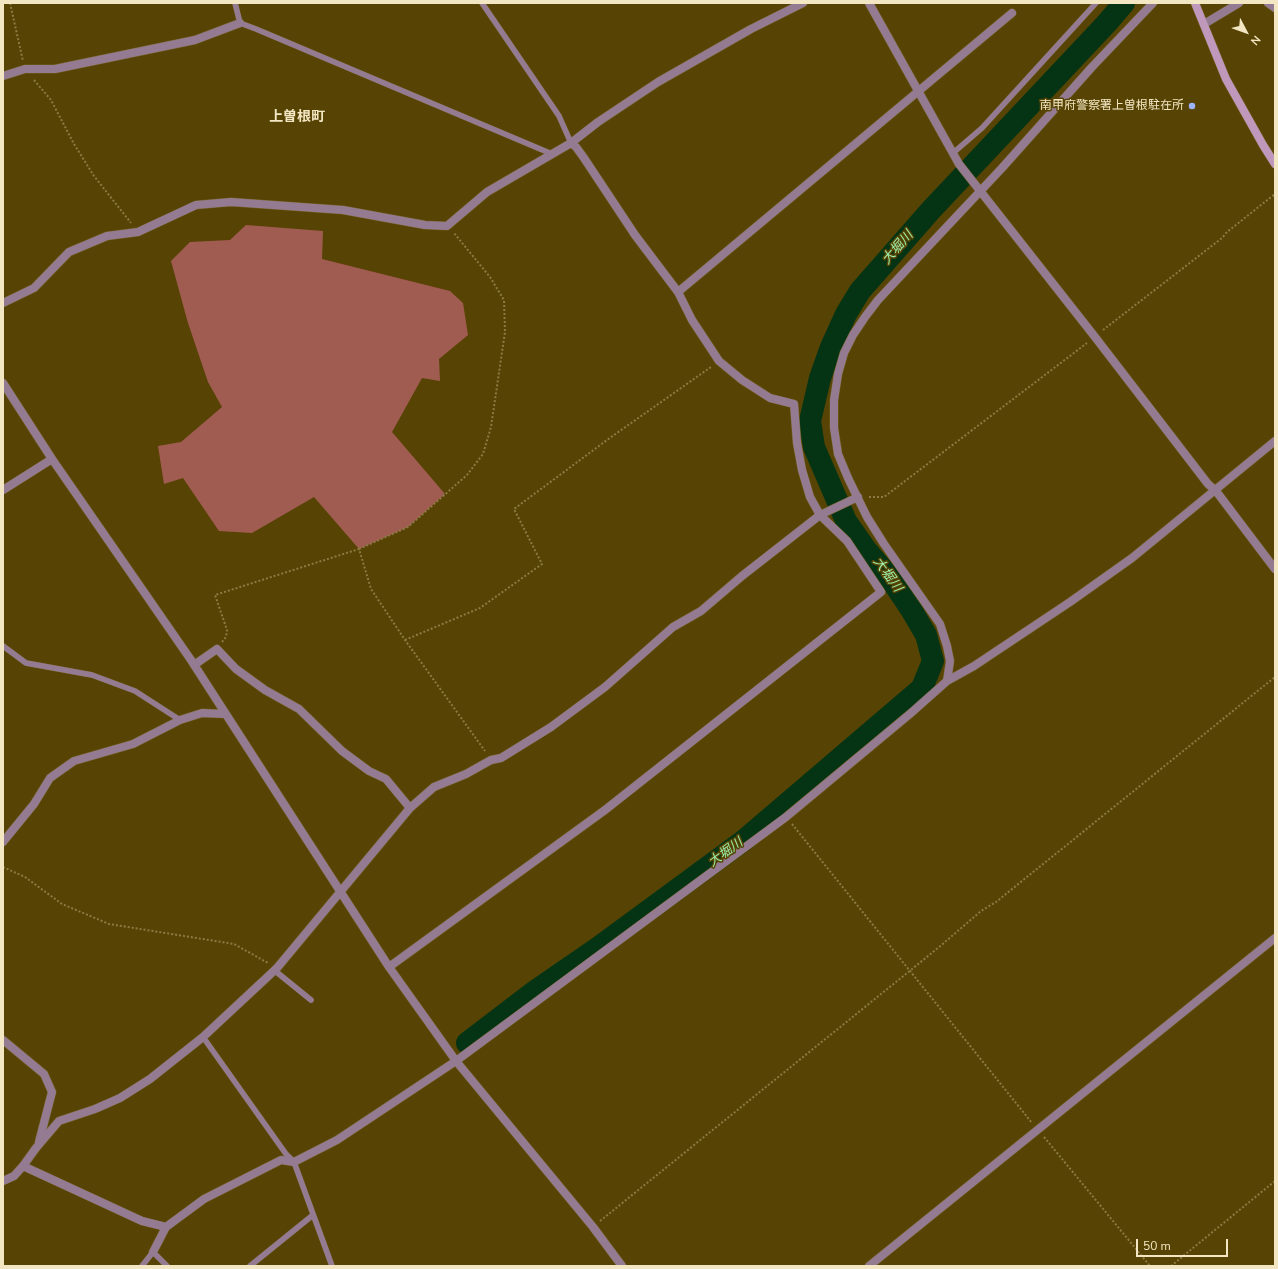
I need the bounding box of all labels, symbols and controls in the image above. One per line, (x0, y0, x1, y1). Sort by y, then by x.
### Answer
north arrow (1226, 12, 1266, 52)
text: N (1247, 32, 1264, 48)
place label: 南甲府警察署上曽根駐在所 (1040, 99, 1184, 113)
marker: 南甲府警察署上曽根駐在所 (1187, 101, 1197, 111)
district label: 上曽根町 (269, 110, 325, 126)
water label: 大堀川 (879, 228, 917, 268)
water label: 大堀川 (869, 555, 905, 595)
water label: 大堀川 (706, 835, 746, 871)
scale bar (1138, 1231, 1230, 1257)
text: 50 m (1143, 1238, 1171, 1254)

